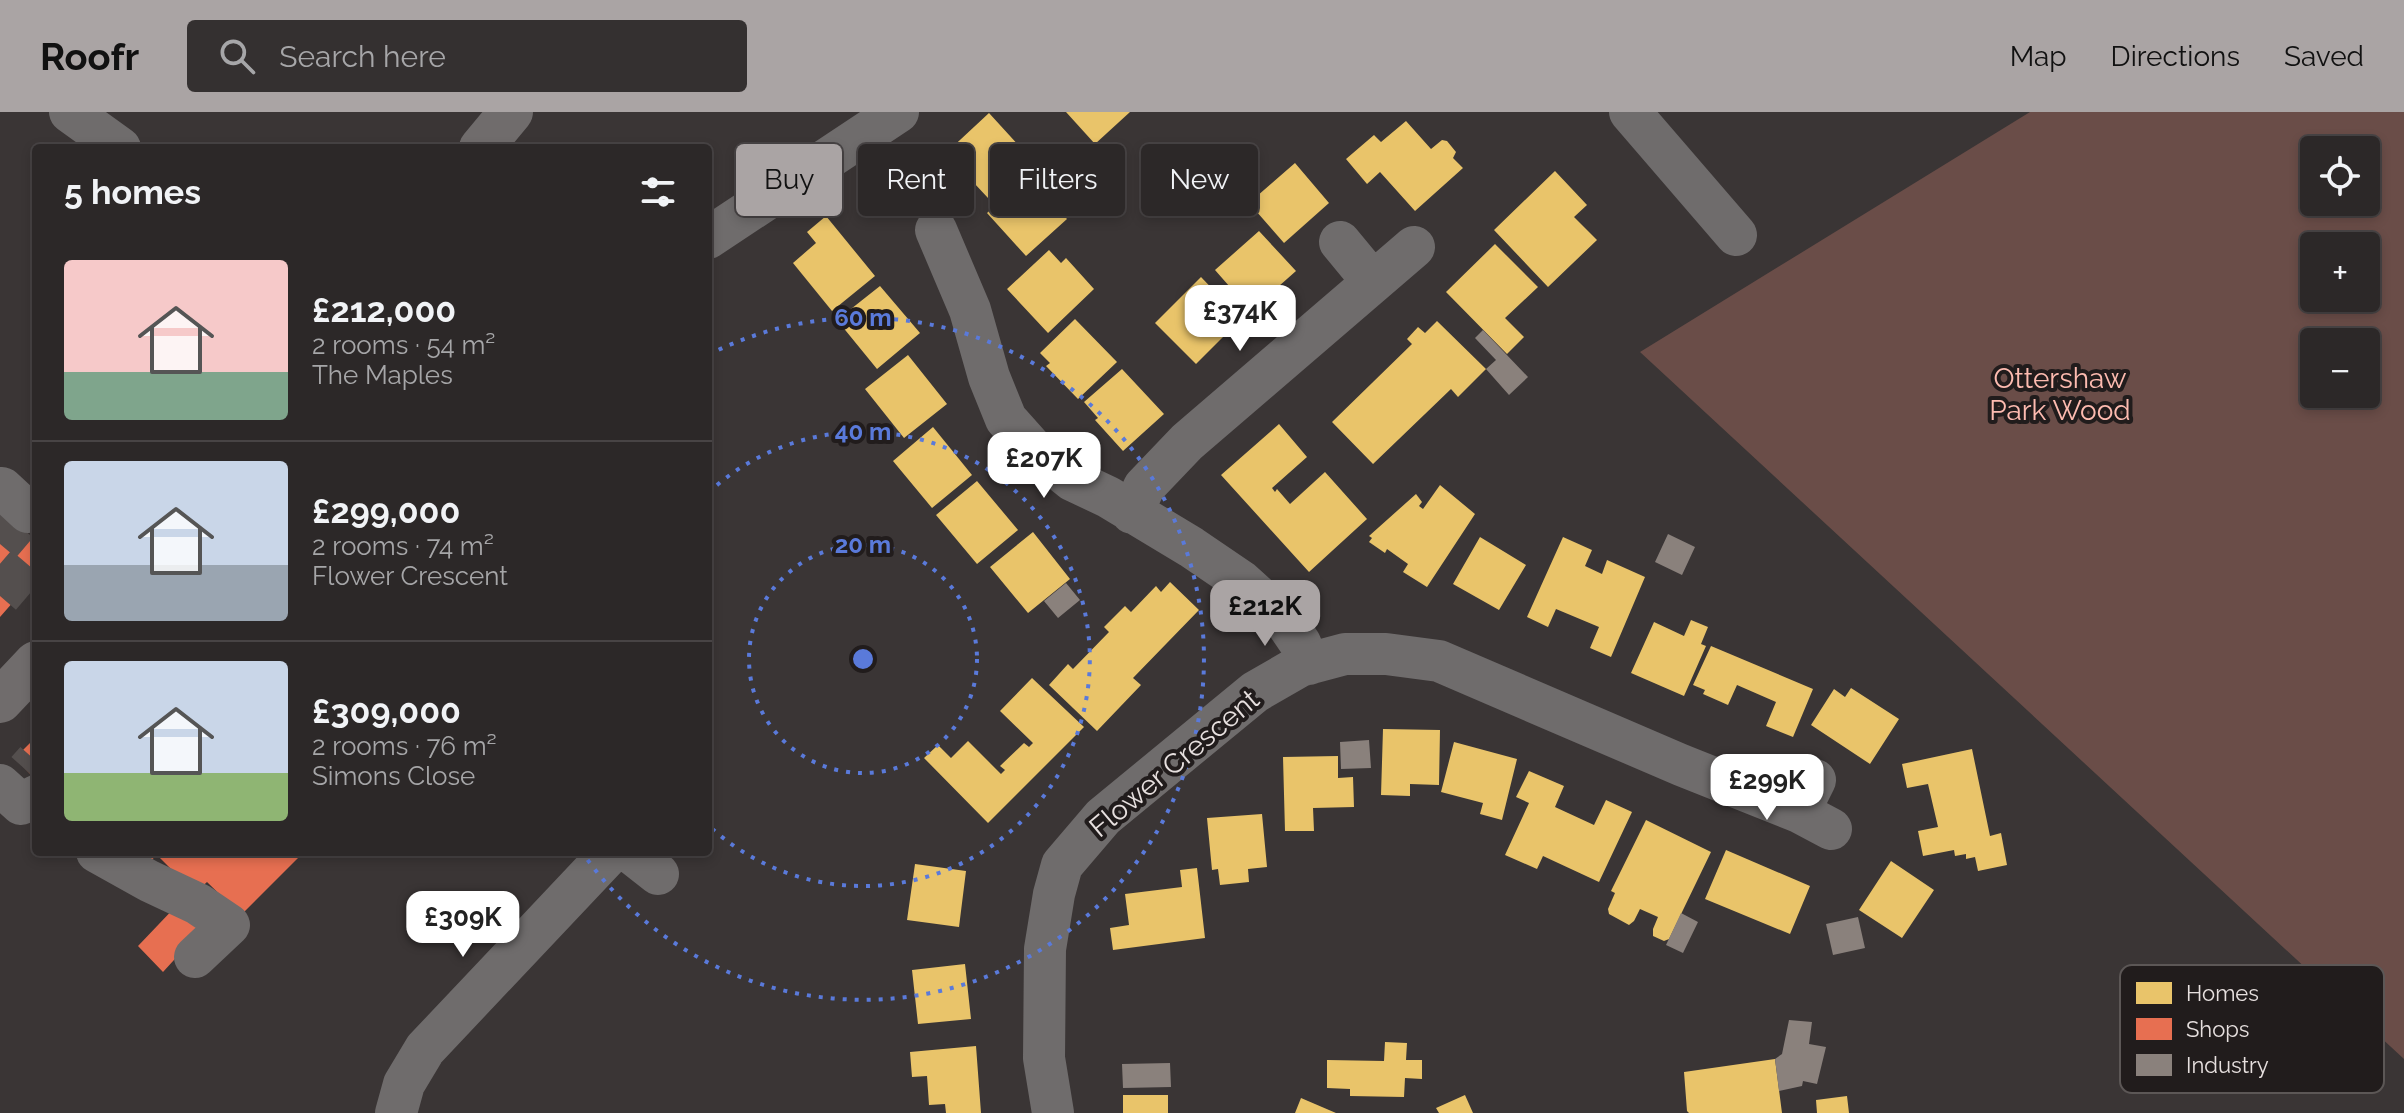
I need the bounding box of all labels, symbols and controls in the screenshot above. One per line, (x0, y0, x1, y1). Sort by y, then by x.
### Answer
search box (187, 20, 747, 92)
text: Roofr (40, 34, 139, 79)
icon: search (215, 34, 259, 78)
text: Search here (279, 39, 446, 74)
text: Map (2010, 40, 2067, 73)
text: Directions (2111, 40, 2240, 73)
text: Saved (2284, 40, 2364, 73)
map controls (2300, 136, 2380, 408)
button: locate (2300, 136, 2380, 216)
chip: Buy (736, 144, 842, 216)
chip: Rent (858, 144, 974, 216)
chip: Filters (990, 144, 1125, 216)
chip: New (1141, 144, 1258, 216)
icon: filters (636, 170, 680, 214)
text: 5 homes (64, 172, 201, 212)
button: + (2300, 232, 2380, 312)
pin: £374K (1184, 285, 1296, 353)
text: £212,000 (312, 290, 456, 330)
icon: home (128, 292, 224, 388)
text: £374K (1203, 296, 1277, 326)
text: 60 m (834, 303, 892, 332)
button: − (2300, 328, 2380, 408)
text: 2 rooms · 54 m² (312, 330, 495, 360)
text: The Maples (312, 360, 453, 390)
park label: Ottershaw Park Wood (1989, 362, 2131, 427)
text: 40 m (835, 417, 891, 446)
pin: £207K (988, 432, 1100, 500)
text: £207K (1006, 443, 1082, 473)
text: £299,000 (312, 491, 460, 531)
icon: home (128, 493, 224, 589)
text: 20 m (835, 530, 891, 559)
text: 2 rooms · 74 m² (312, 531, 494, 561)
text: Flower Crescent (312, 561, 508, 591)
pin: £212K (1209, 580, 1321, 648)
text: £212K (1228, 591, 1302, 621)
centre of rings (849, 645, 877, 673)
street label: Flower Crescent (1083, 683, 1266, 844)
text: £309,000 (312, 691, 461, 731)
icon: home (128, 693, 224, 789)
text: 2 rooms · 76 m² (312, 731, 497, 761)
pin: £299K (1711, 754, 1823, 822)
text: Simons Close (312, 761, 475, 791)
text: £299K (1729, 765, 1805, 795)
pin: £309K (407, 891, 519, 959)
text: £309K (424, 902, 502, 932)
legend (2120, 965, 2384, 1093)
text: Homes (2186, 980, 2259, 1006)
text: Shops (2186, 1016, 2249, 1042)
text: Industry (2186, 1052, 2269, 1078)

